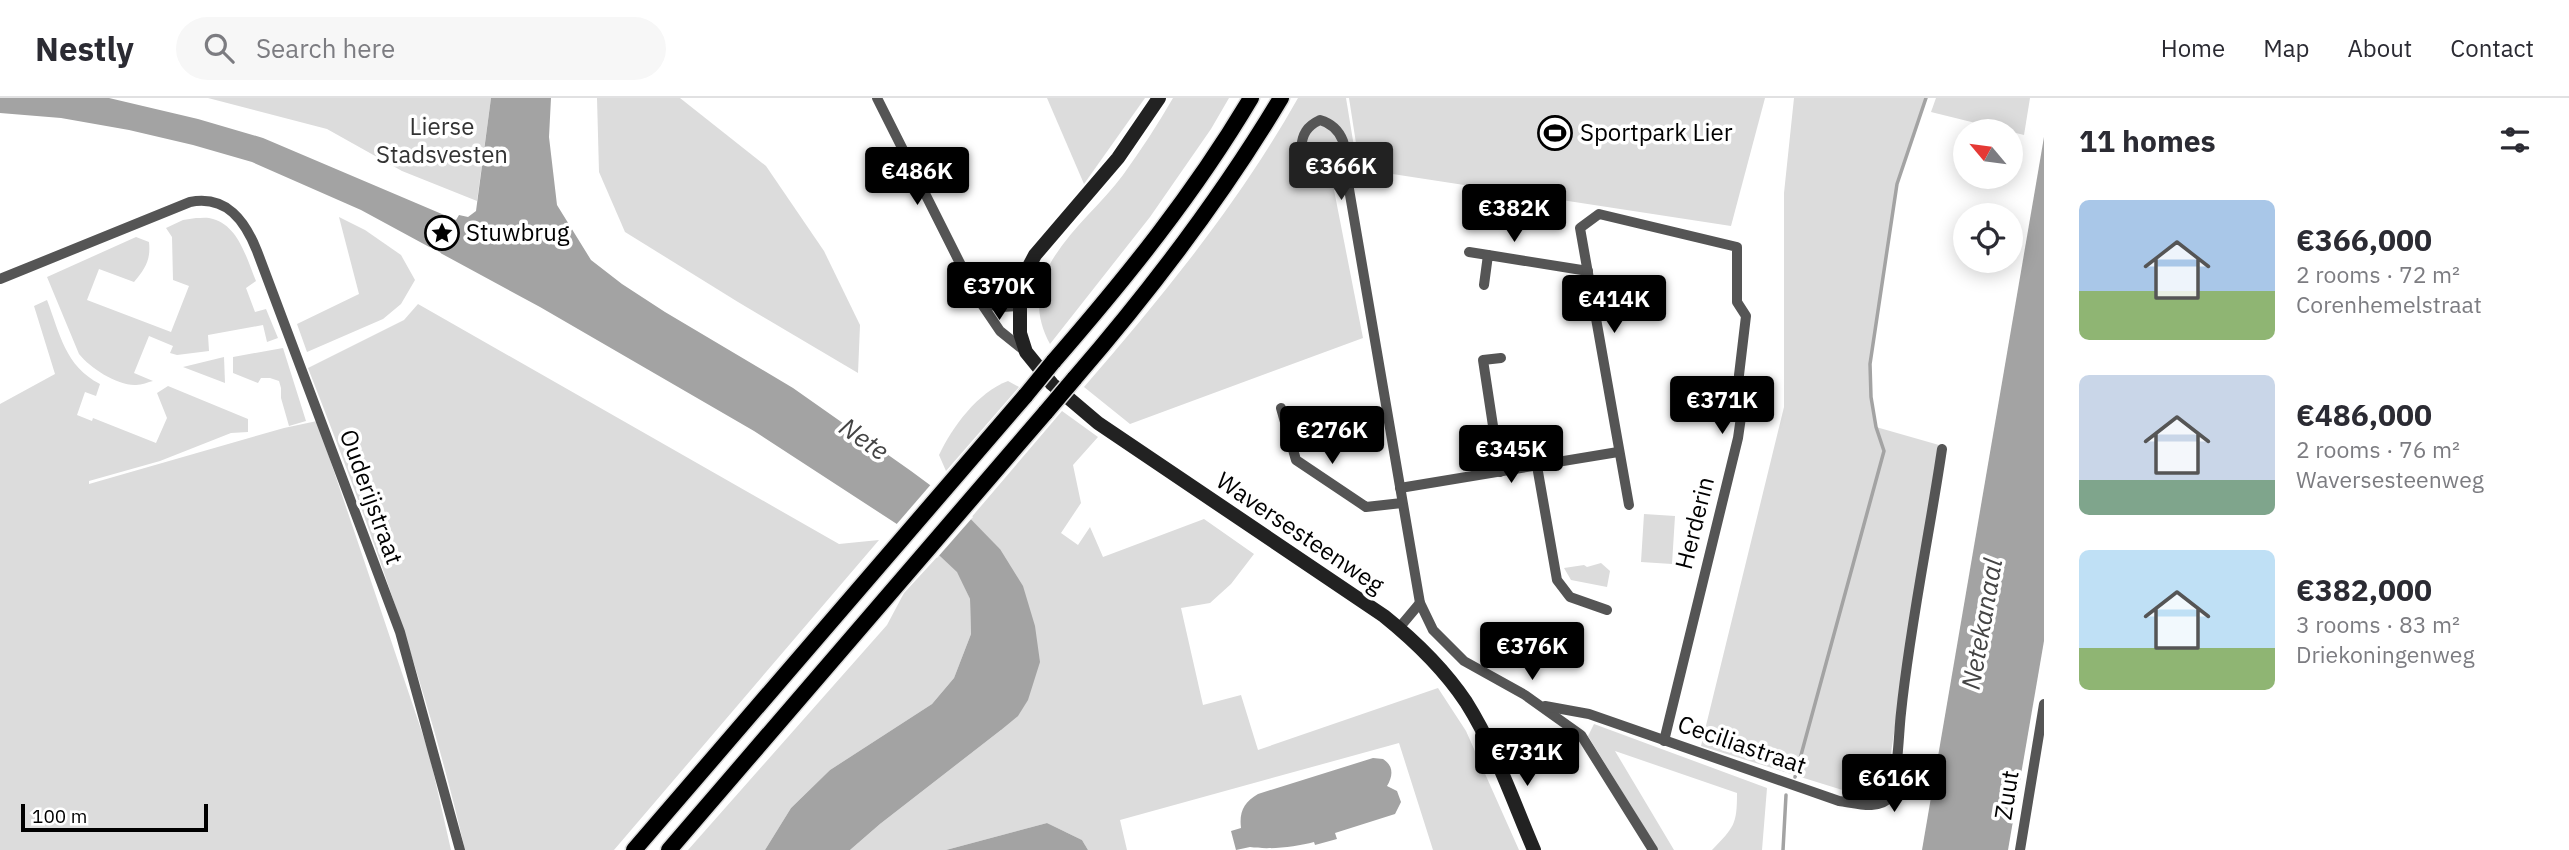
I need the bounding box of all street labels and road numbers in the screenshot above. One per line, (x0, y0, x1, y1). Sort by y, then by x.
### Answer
street label: Ouderijstraat (333, 425, 411, 568)
street label: Waversesteenweg (1210, 464, 1391, 600)
street label: Herderin (1667, 473, 1721, 572)
street label: Ceciliastraat (1674, 707, 1811, 781)
street label: Zuut (1986, 768, 2026, 822)

